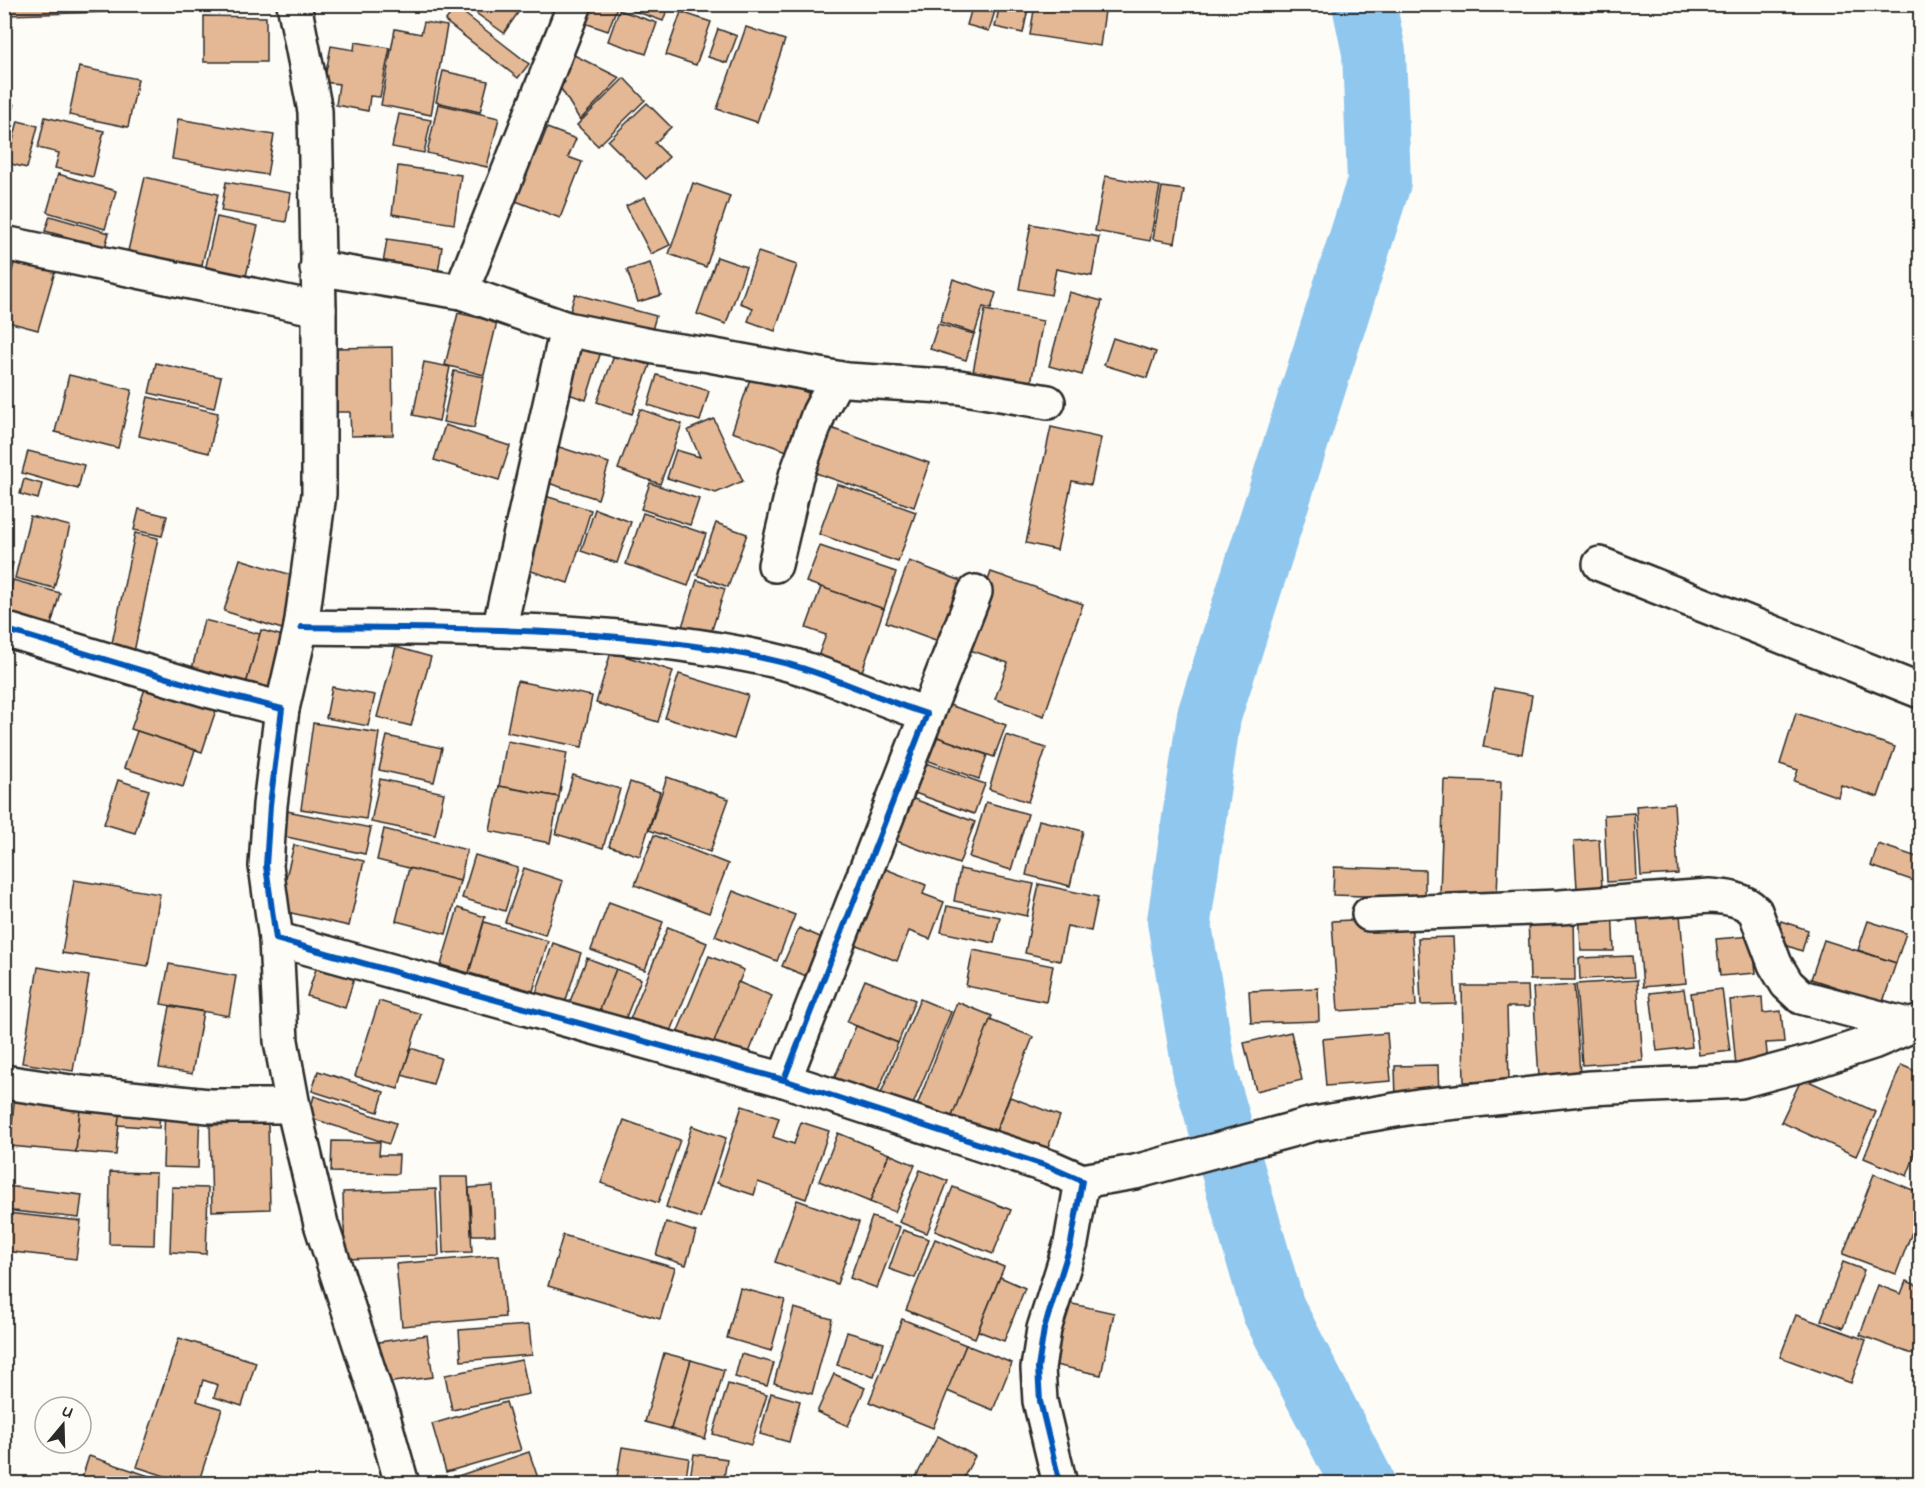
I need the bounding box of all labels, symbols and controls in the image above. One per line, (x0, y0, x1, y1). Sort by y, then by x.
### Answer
north arrow (33, 1395, 93, 1455)
text: U (60, 1400, 75, 1424)

